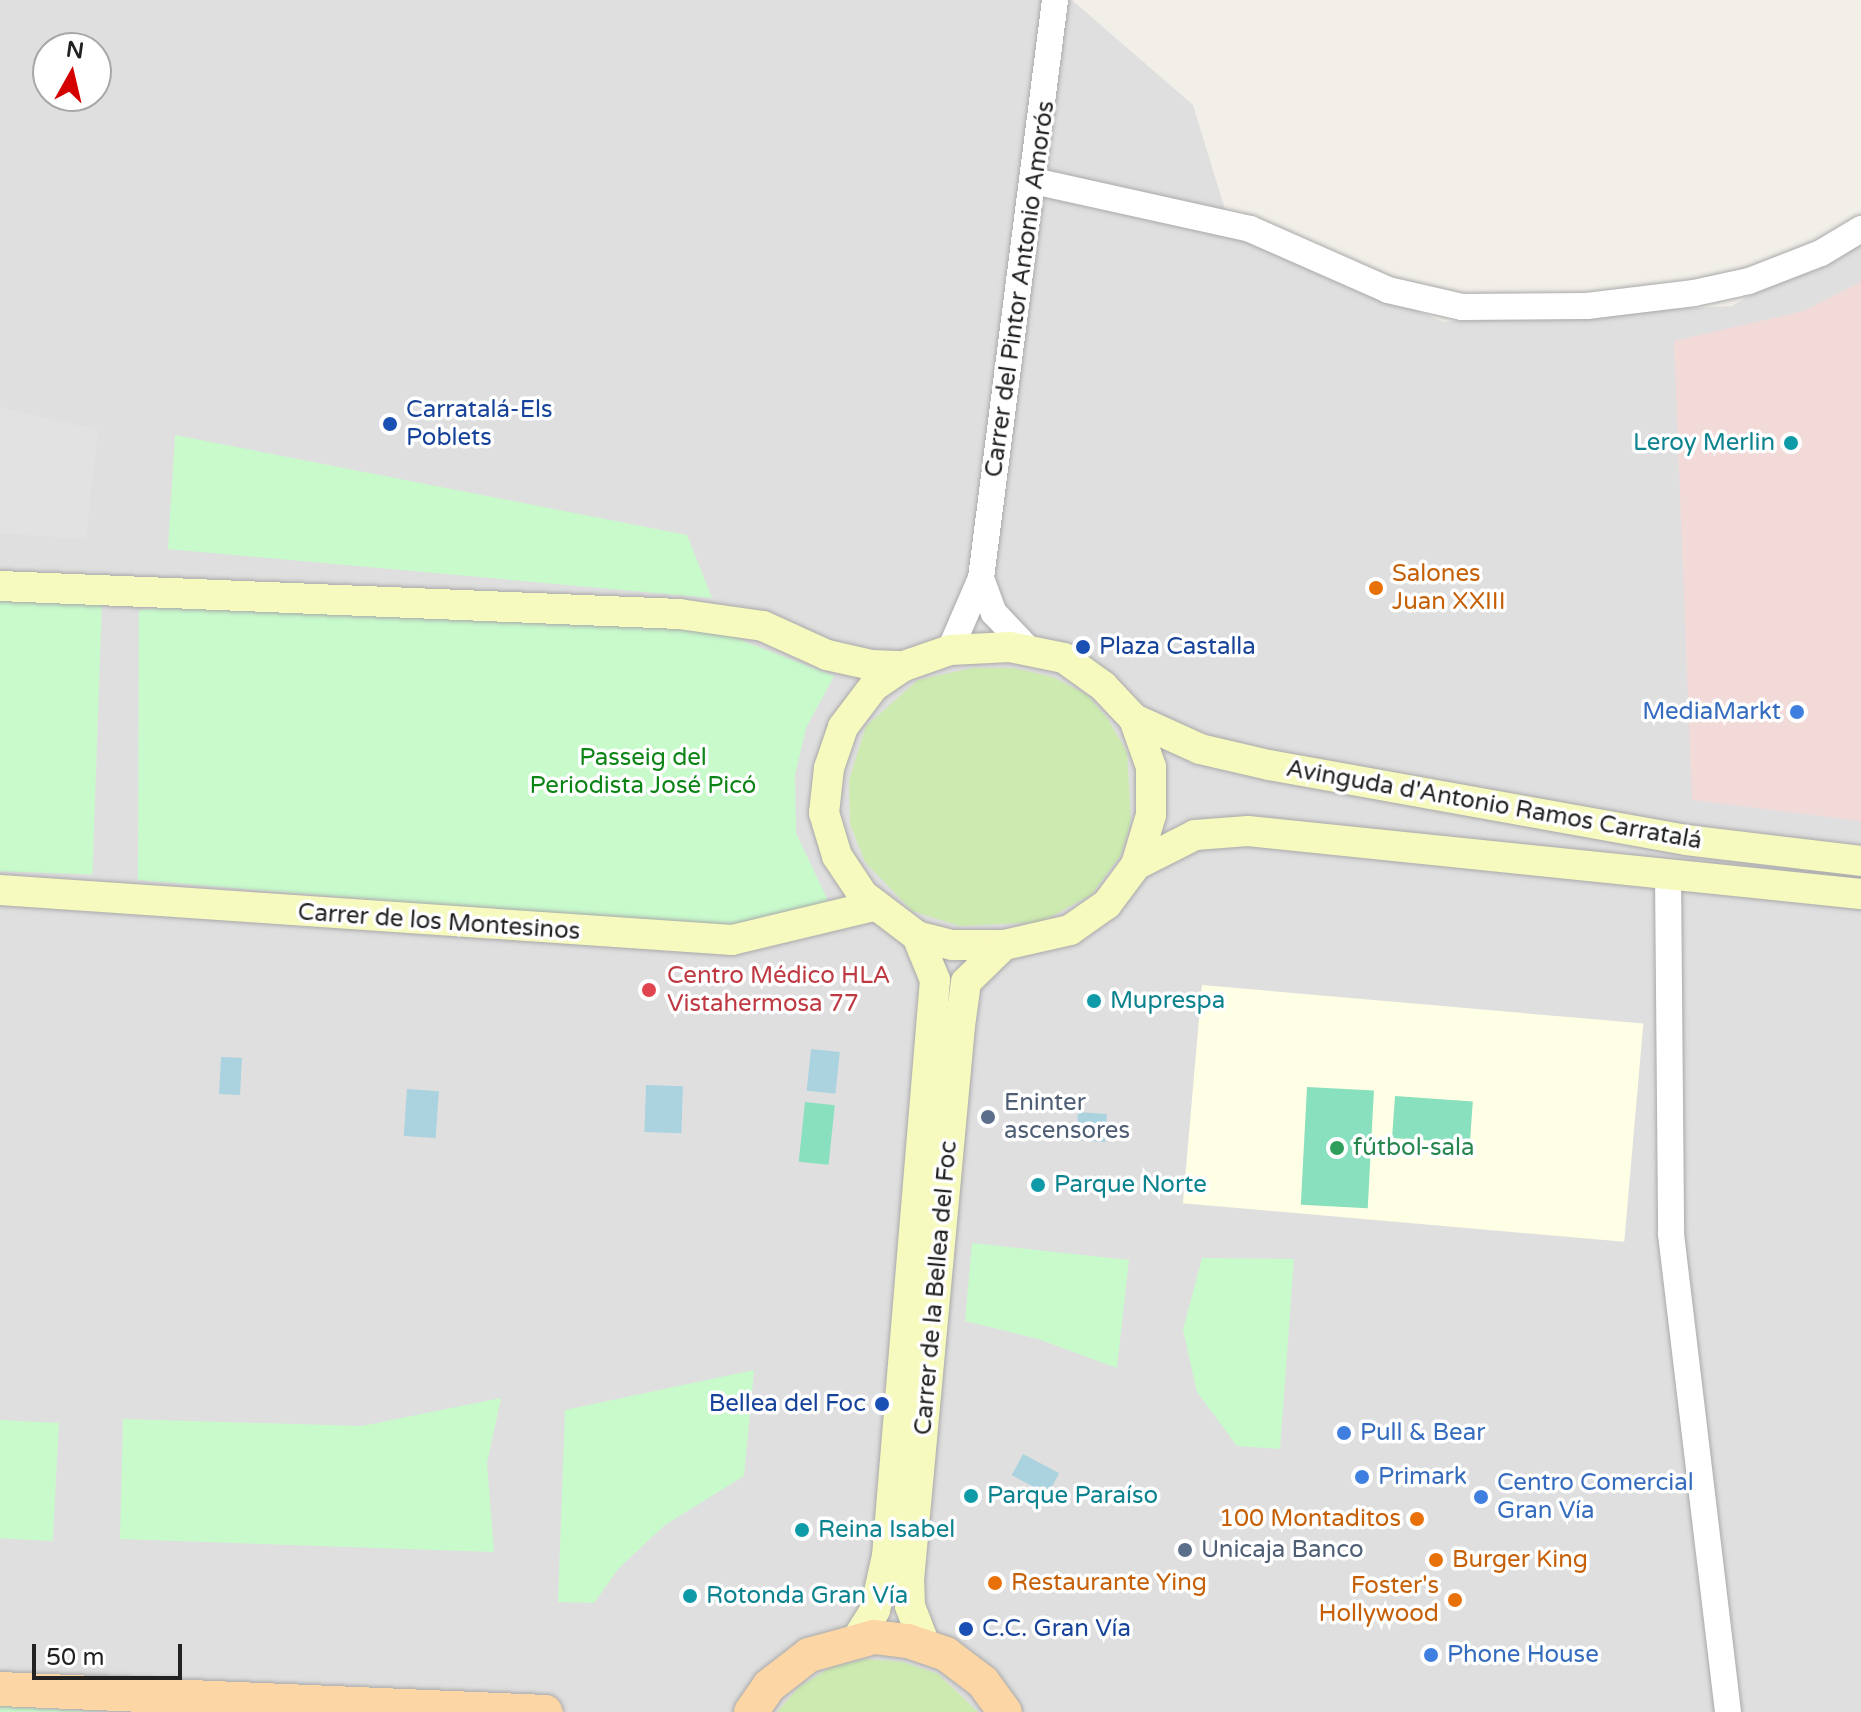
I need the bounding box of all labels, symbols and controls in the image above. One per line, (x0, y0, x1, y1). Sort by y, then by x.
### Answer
north arrow (32, 32, 112, 112)
text: N (64, 36, 86, 64)
street label: Carrer del Pintor Antonio Amorós (979, 99, 1061, 479)
place label: Carratalá-Els Poblets (406, 396, 552, 452)
marker: Carratalá-Els Poblets (381, 415, 399, 433)
place label: Leroy Merlin (1633, 429, 1775, 457)
marker: Leroy Merlin (1782, 434, 1800, 452)
place label: Salones Juan XXIII (1392, 560, 1506, 616)
marker: Salones Juan XXIII (1367, 579, 1385, 597)
place label: Plaza Castalla (1099, 633, 1256, 661)
marker: Plaza Castalla (1074, 638, 1092, 656)
place label: MediaMarkt (1642, 698, 1781, 726)
marker: MediaMarkt (1788, 703, 1806, 721)
park label: Passeig del Periodista José Picó (530, 744, 756, 800)
street label: Avinguda d'Antonio Ramos Carratalá (1284, 754, 1704, 856)
street label: Carrer de los Montesinos (297, 898, 581, 946)
place label: Centro Médico HLA Vistahermosa 77 (667, 962, 890, 1018)
marker: Centro Médico HLA Vistahermosa 77 (638, 979, 660, 1001)
place label: Muprespa (1110, 987, 1225, 1015)
marker: Muprespa (1085, 992, 1103, 1010)
place label: Eninter ascensores (1004, 1089, 1130, 1145)
marker: Eninter ascensores (979, 1108, 997, 1126)
place label: fútbol-sala (1353, 1134, 1474, 1162)
marker: fútbol-sala (1328, 1139, 1346, 1157)
street label: Carrer de la Bellea del Foc (909, 1140, 963, 1436)
place label: Parque Norte (1054, 1171, 1207, 1199)
marker: Parque Norte (1029, 1176, 1047, 1194)
place label: Bellea del Foc (709, 1390, 866, 1418)
marker: Bellea del Foc (873, 1395, 891, 1413)
place label: Pull & Bear (1360, 1419, 1485, 1447)
marker: Pull & Bear (1335, 1424, 1353, 1442)
place label: Primark (1378, 1463, 1467, 1491)
marker: Primark (1353, 1468, 1371, 1486)
place label: Centro Comercial Gran Vía (1497, 1469, 1694, 1525)
place label: Parque Paraíso (987, 1482, 1158, 1510)
marker: Parque Paraíso (962, 1487, 980, 1505)
marker: Centro Comercial Gran Vía (1472, 1488, 1490, 1506)
place label: 100 Montaditos (1219, 1505, 1401, 1533)
marker: 100 Montaditos (1408, 1510, 1426, 1528)
place label: Reina Isabel (818, 1516, 955, 1544)
marker: Reina Isabel (793, 1521, 811, 1539)
place label: Unicaja Banco (1201, 1536, 1363, 1564)
marker: Unicaja Banco (1176, 1541, 1194, 1559)
place label: Burger King (1452, 1546, 1588, 1574)
marker: Burger King (1427, 1551, 1445, 1569)
place label: Restaurante Ying (1011, 1569, 1207, 1597)
place label: Foster's Hollywood (1319, 1572, 1439, 1628)
marker: Restaurante Ying (986, 1574, 1004, 1592)
place label: Rotonda Gran Vía (706, 1582, 908, 1610)
marker: Rotonda Gran Vía (681, 1587, 699, 1605)
marker: Foster's Hollywood (1446, 1591, 1464, 1609)
place label: C.C. Gran Vía (982, 1615, 1131, 1643)
marker: C.C. Gran Vía (957, 1620, 975, 1638)
scale bar (36, 1628, 186, 1678)
place label: Phone House (1447, 1641, 1599, 1669)
text: 50 m (46, 1643, 104, 1672)
marker: Phone House (1422, 1646, 1440, 1664)

